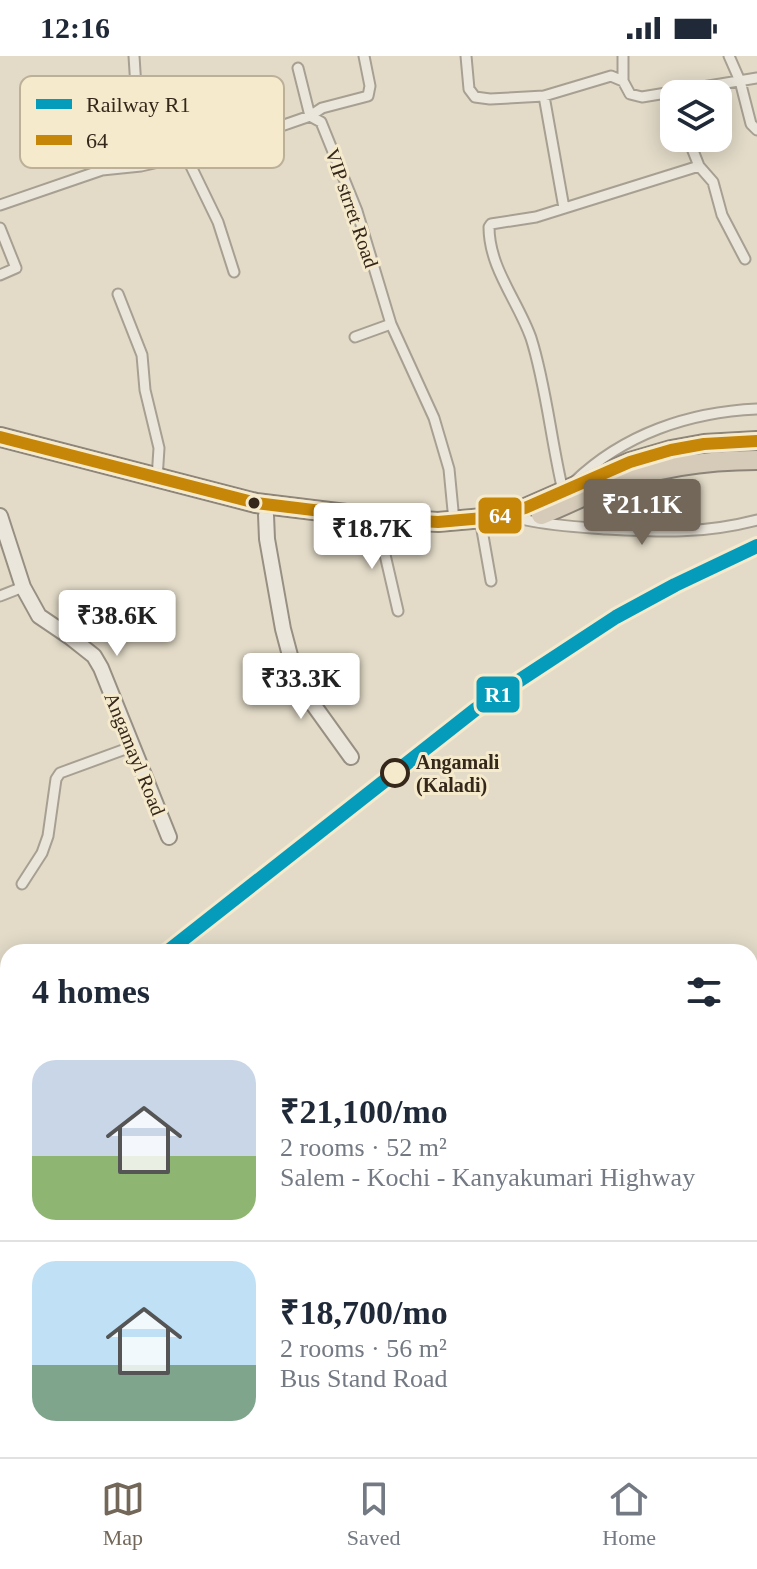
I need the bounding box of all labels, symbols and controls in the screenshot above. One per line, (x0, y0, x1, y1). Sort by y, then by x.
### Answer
text: 12:16 (40, 11, 110, 44)
legend (20, 76, 284, 168)
map controls (660, 80, 732, 152)
button: layers (660, 80, 732, 152)
text: Railway R1 (86, 92, 191, 117)
text: 64 (86, 128, 108, 153)
street label: VIP strret Road (321, 145, 383, 271)
pin: ₹21.1K (577, 479, 707, 547)
text: ₹21.1K (602, 490, 682, 519)
unlabelled marker (246, 495, 262, 511)
line badge: 64 (477, 496, 523, 535)
pin: ₹18.7K (307, 503, 437, 571)
text: 64 (489, 503, 511, 528)
text: ₹18.7K (332, 514, 412, 543)
pin: ₹38.6K (52, 590, 182, 658)
text: ₹38.6K (77, 601, 157, 630)
pin: ₹33.3K (236, 653, 366, 721)
text: ₹33.3K (261, 664, 341, 693)
line badge: R1 (475, 675, 521, 714)
text: R1 (485, 682, 511, 707)
street label: Angamayl Road (99, 689, 170, 819)
place label: Angamali (Kaladi) (416, 751, 500, 797)
marker: Angamali (Kaladi) (381, 759, 409, 787)
icon: filters (682, 970, 726, 1014)
text: 4 homes (32, 973, 150, 1010)
icon: home (96, 1092, 192, 1188)
text: ₹21,100/mo (280, 1093, 448, 1130)
text: 2 rooms · 52 m² (280, 1133, 447, 1162)
text: Salem - Kochi - Kanyakumari Highway (280, 1163, 695, 1192)
icon: home (96, 1293, 192, 1389)
text: ₹18,700/mo (280, 1294, 448, 1331)
text: 2 rooms · 56 m² (280, 1334, 447, 1363)
text: Bus Stand Road (280, 1364, 448, 1393)
tab: Map (101, 1477, 145, 1551)
tab: Saved (347, 1477, 400, 1551)
tab: Home (602, 1477, 656, 1551)

